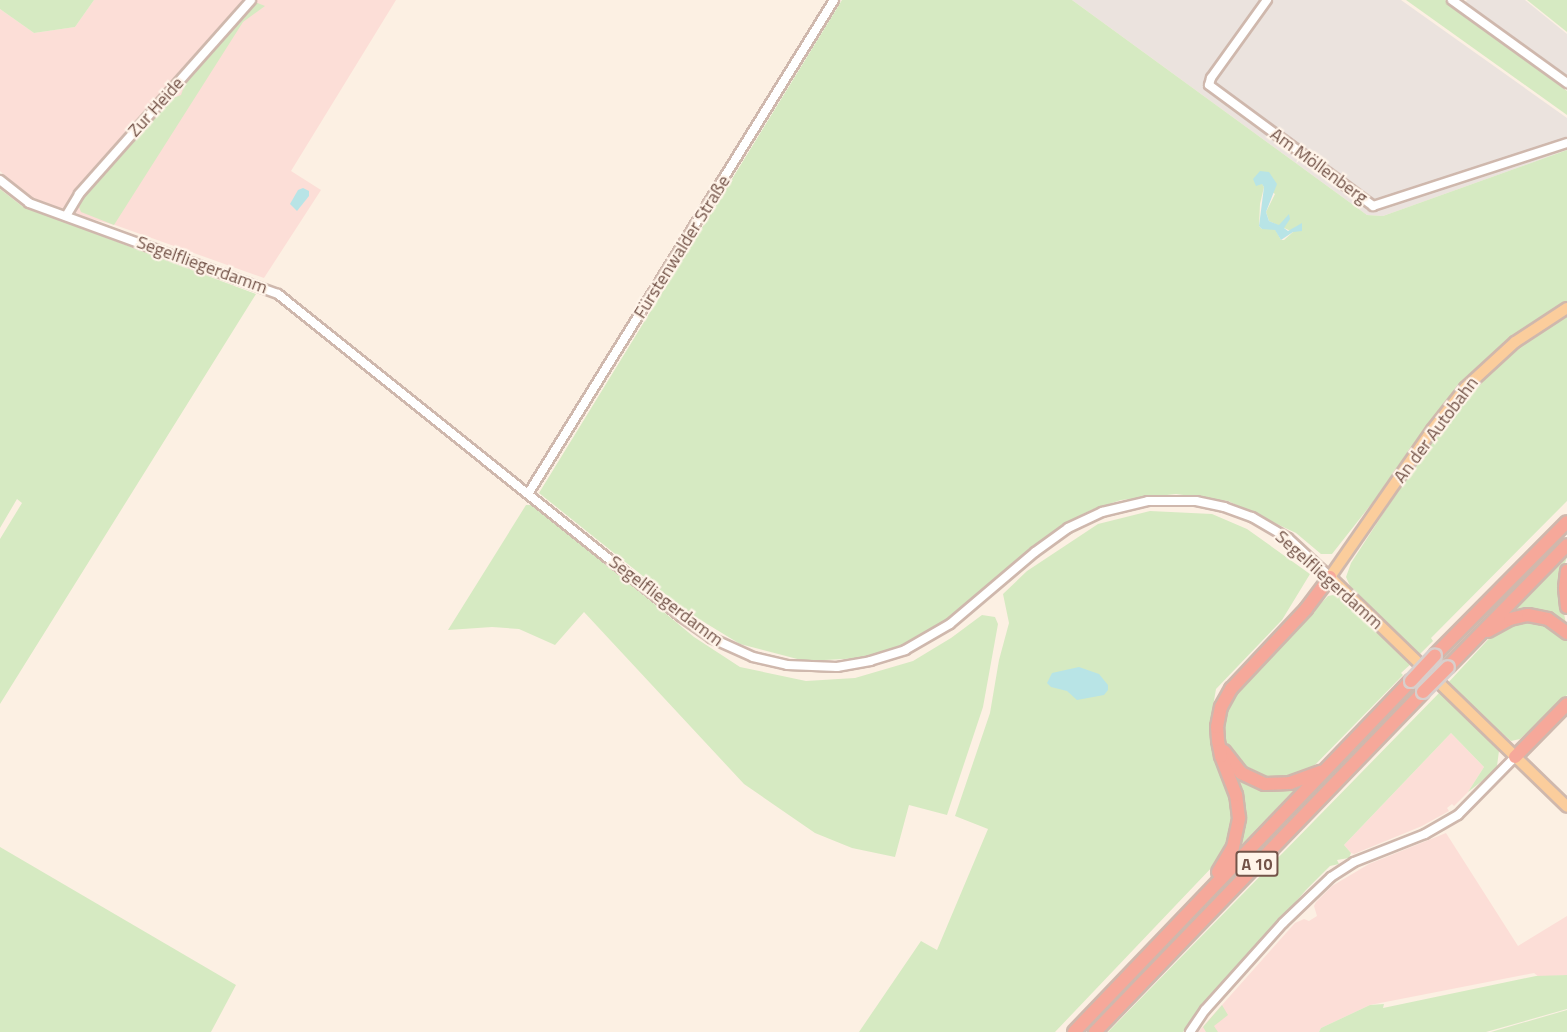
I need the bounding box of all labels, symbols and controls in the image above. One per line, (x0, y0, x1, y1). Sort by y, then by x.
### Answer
street label: Zur Heide (124, 73, 188, 141)
street label: Am Möllenberg (1266, 123, 1372, 209)
street label: Fürstenwalder Straße (629, 172, 735, 322)
street label: Segelfliegerdamm (134, 231, 270, 299)
street label: An der Autobahn (1389, 373, 1483, 487)
street label: Segelfliegerdamm (1271, 526, 1387, 634)
street label: Segelfliegerdamm (605, 551, 727, 651)
road number: A 10 (1234, 851, 1280, 877)

